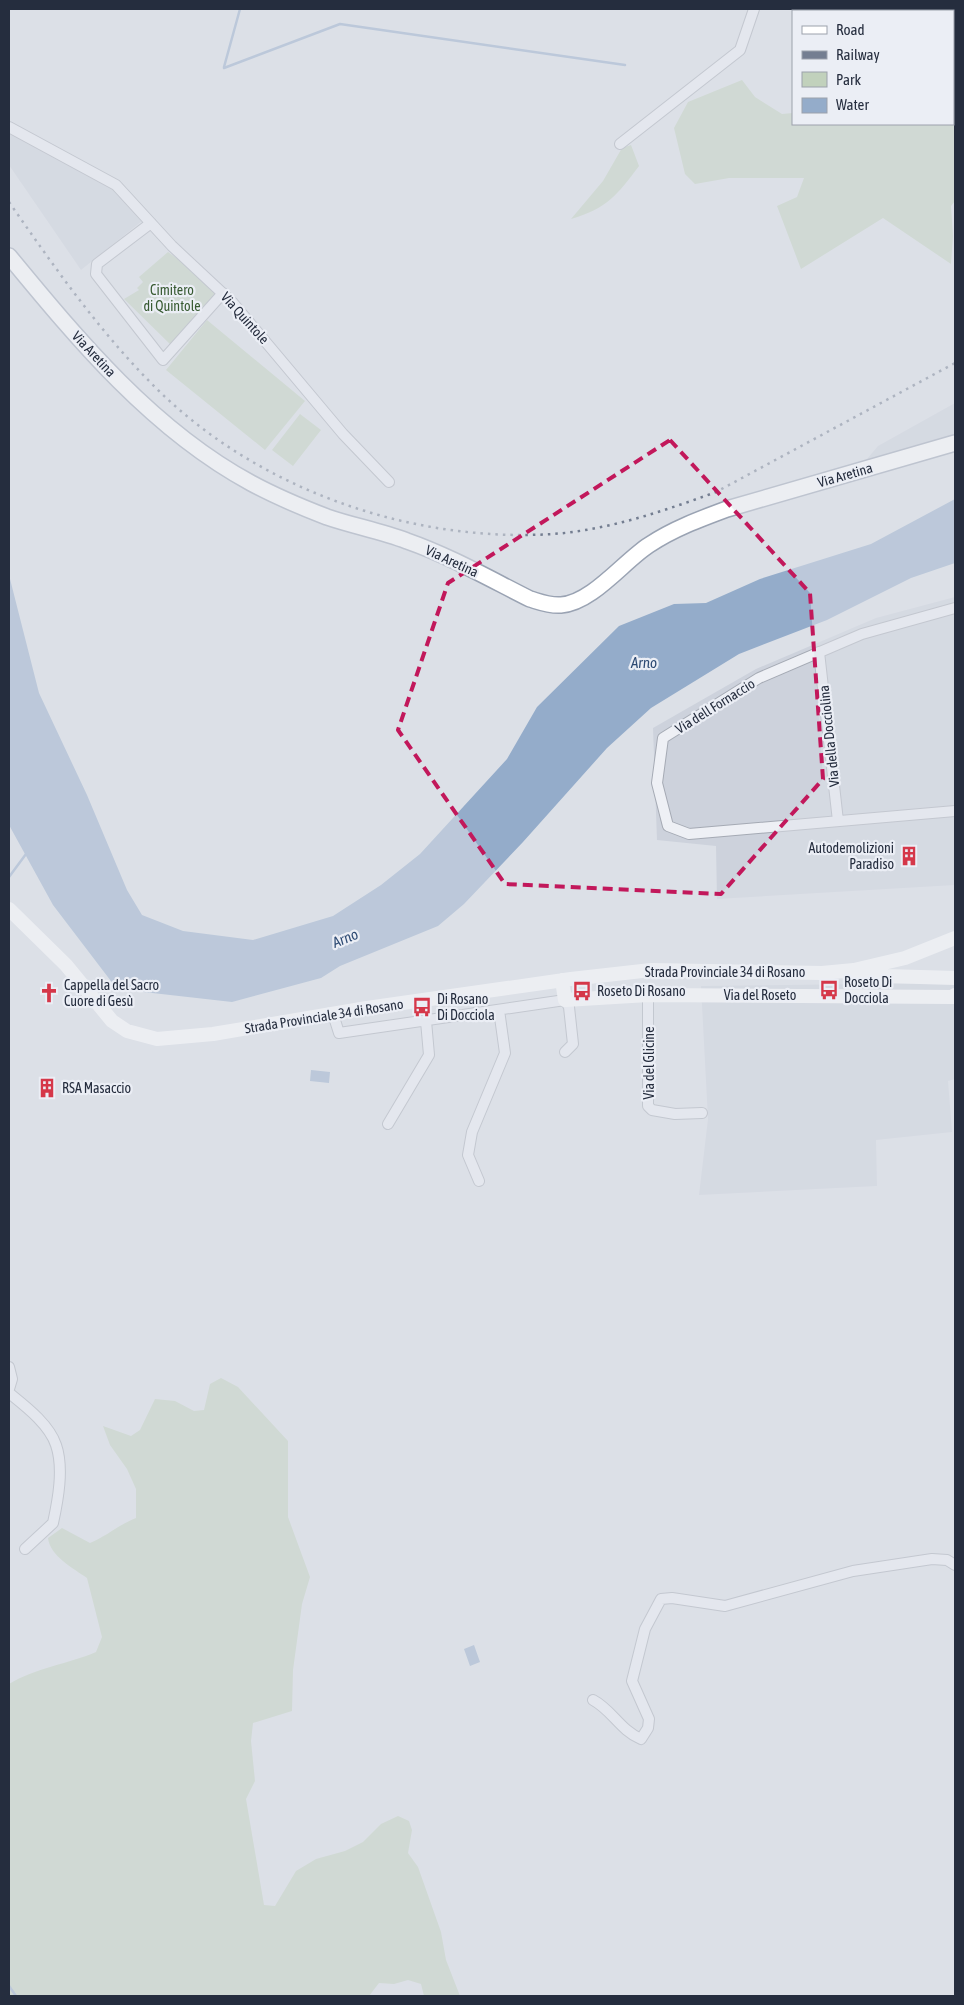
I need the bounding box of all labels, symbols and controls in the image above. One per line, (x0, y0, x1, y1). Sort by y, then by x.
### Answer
legend (792, 10, 954, 125)
text: Road (836, 21, 865, 38)
text: Railway (836, 46, 880, 63)
text: Park (836, 71, 861, 88)
text: Water (836, 96, 869, 113)
park label: Cimitero di Quintole (143, 282, 201, 314)
street label: Via Quintole (218, 289, 272, 347)
street label: Via Aretina (69, 328, 119, 380)
street label: Via Aretina (816, 460, 874, 490)
street label: Via Aretina (423, 542, 481, 580)
water label: Arno (630, 654, 657, 671)
street label: Via dell Fornaccio (672, 675, 758, 737)
street label: Via della Docciolina (816, 684, 842, 788)
place label: Autodemolizioni Paradiso (808, 840, 894, 872)
building icon: Autodemolizioni Paradiso (898, 845, 920, 867)
water label: Arno (329, 925, 360, 951)
street label: Strada Provinciale 34 di Rosano (645, 964, 805, 980)
place label: Roseto Di Docciola (844, 974, 892, 1006)
place label: Cappella del Sacro Cuore di Gesù (64, 977, 159, 1009)
bus stop icon: Roseto Di Docciola (818, 979, 840, 1001)
bus stop icon: Roseto Di Rosano (571, 980, 593, 1002)
church icon: Cappella del Sacro Cuore di Gesù (38, 982, 60, 1004)
place label: Roseto Di Rosano (597, 983, 686, 999)
street label: Via del Roseto (724, 987, 796, 1003)
place label: Di Rosano Di Docciola (437, 991, 495, 1023)
street label: Strada Provinciale 34 di Rosano (243, 996, 405, 1036)
bus stop icon: Di Rosano Di Docciola (411, 996, 433, 1018)
street label: Via del Glicine (641, 1026, 657, 1100)
building icon: RSA Masaccio (36, 1077, 58, 1099)
place label: RSA Masaccio (62, 1080, 131, 1096)

